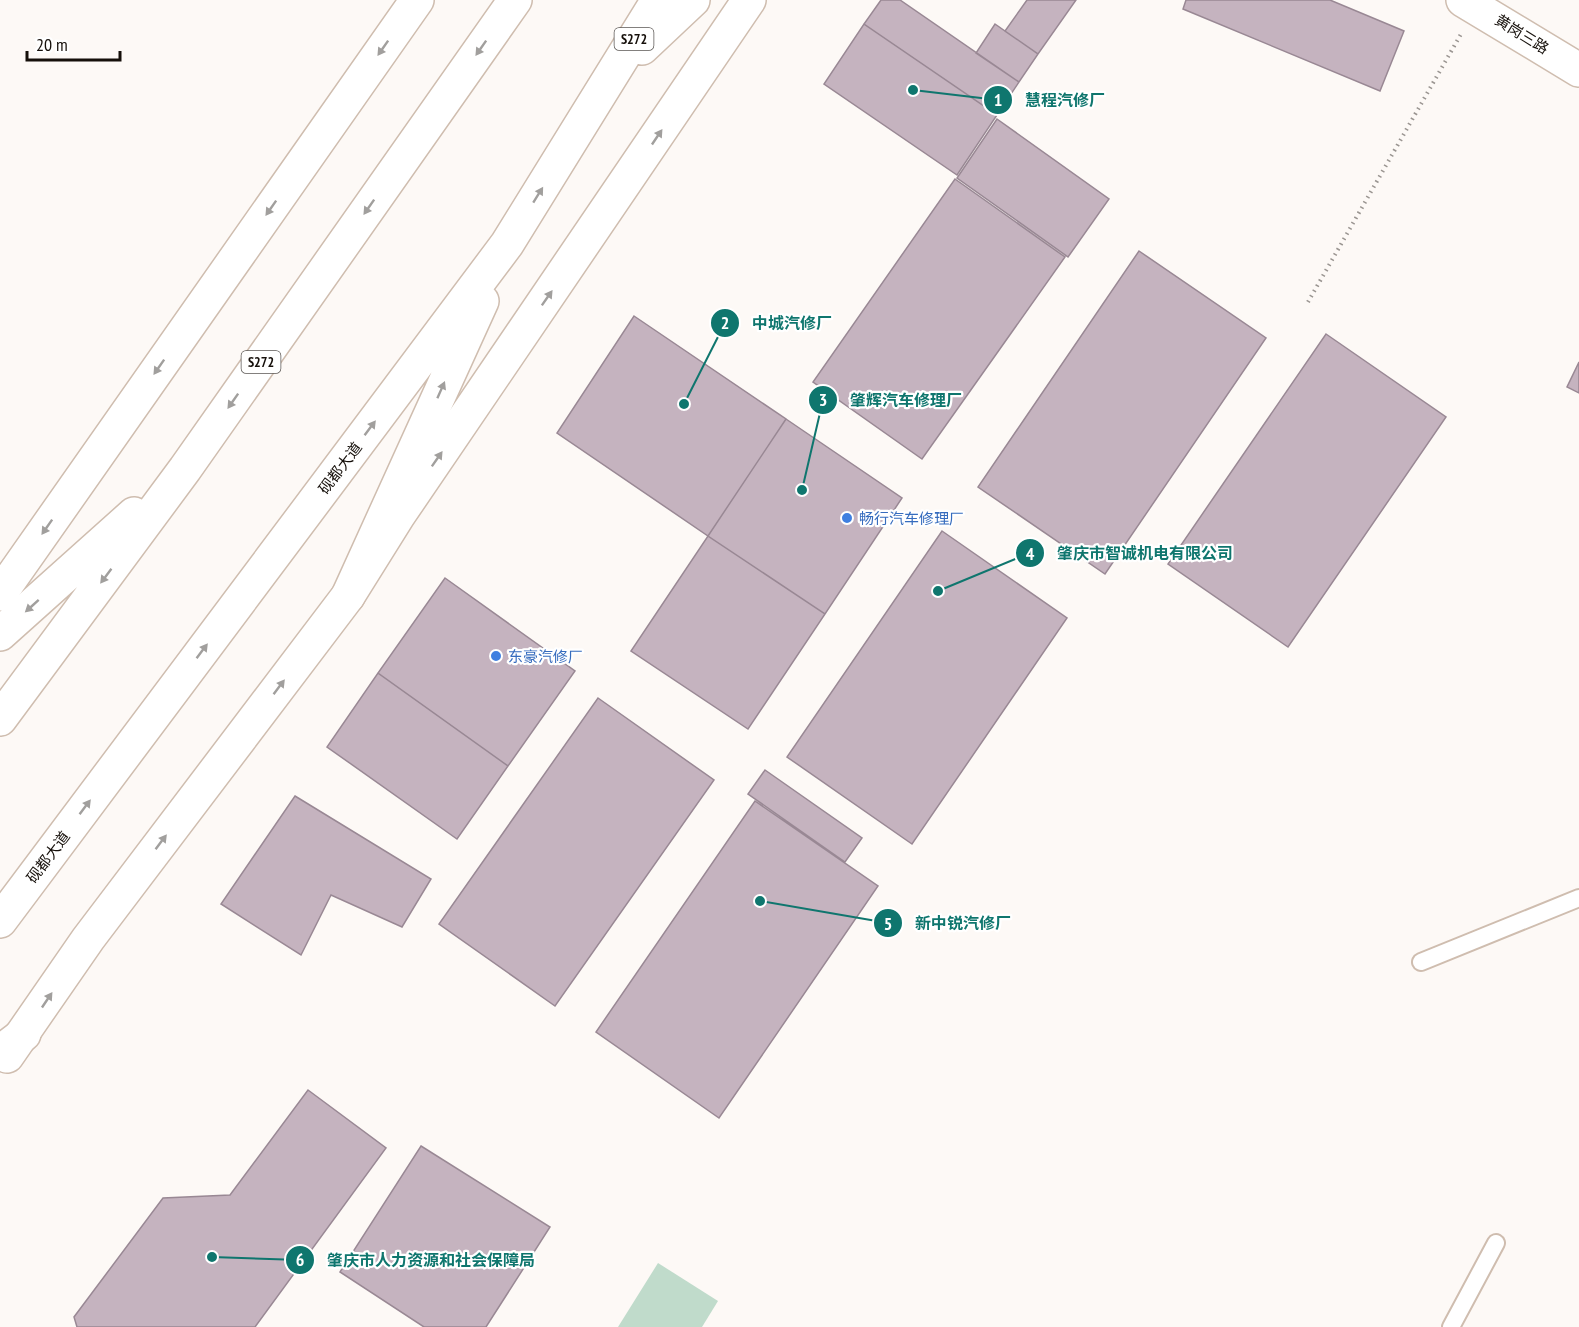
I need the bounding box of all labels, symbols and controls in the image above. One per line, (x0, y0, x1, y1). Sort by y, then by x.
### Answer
street label: 黄岗三路 (1492, 10, 1552, 58)
scale bar (27, 24, 120, 62)
road number: S272 (614, 28, 654, 50)
text: 20 m (36, 33, 68, 56)
one-way arrow (377, 39, 389, 55)
one-way arrow (475, 39, 487, 55)
callout: 慧程汽修厂 (983, 83, 1117, 117)
text: 1 (994, 88, 1002, 111)
text: 慧程汽修厂 (1025, 90, 1105, 110)
one-way arrow (651, 129, 662, 145)
one-way arrow (532, 187, 543, 203)
one-way arrow (265, 199, 277, 215)
one-way arrow (363, 199, 375, 215)
one-way arrow (541, 291, 553, 307)
callout: 中城汽修厂 (710, 306, 844, 340)
text: 2 (721, 311, 729, 334)
text: 中城汽修厂 (752, 313, 832, 333)
road number: S272 (242, 351, 280, 373)
one-way arrow (153, 359, 165, 375)
one-way arrow (437, 381, 446, 398)
callout: 肇辉汽车修理厂 (808, 383, 974, 417)
text: 3 (819, 388, 827, 411)
text: 肇辉汽车修理厂 (850, 390, 962, 410)
one-way arrow (227, 393, 239, 409)
one-way arrow (363, 420, 375, 435)
street label: 砚都大道 (314, 438, 366, 498)
one-way arrow (431, 451, 443, 467)
place label: 畅行汽车修理厂 (859, 509, 964, 528)
marker: 畅行汽车修理厂 (840, 511, 854, 525)
one-way arrow (41, 518, 53, 534)
callout: 肇庆市智诚机电有限公司 (1015, 536, 1245, 570)
text: 4 (1026, 542, 1035, 565)
text: 肇庆市智诚机电有限公司 (1057, 543, 1233, 563)
one-way arrow (100, 568, 112, 584)
one-way arrow (24, 599, 39, 613)
one-way arrow (196, 643, 209, 659)
place label: 东豪汽修厂 (508, 647, 583, 666)
marker: 东豪汽修厂 (489, 649, 503, 663)
one-way arrow (273, 679, 285, 695)
one-way arrow (79, 799, 92, 815)
street label: 砚都大道 (22, 827, 74, 887)
one-way arrow (155, 835, 167, 850)
callout: 新中锐汽修厂 (873, 906, 1023, 940)
text: 5 (884, 912, 892, 935)
text: 新中锐汽修厂 (915, 913, 1011, 933)
one-way arrow (41, 992, 52, 1008)
callout: 肇庆市人力资源和社会保障局 (285, 1243, 547, 1277)
text: 6 (296, 1248, 304, 1271)
text: 肇庆市人力资源和社会保障局 (327, 1250, 535, 1270)

